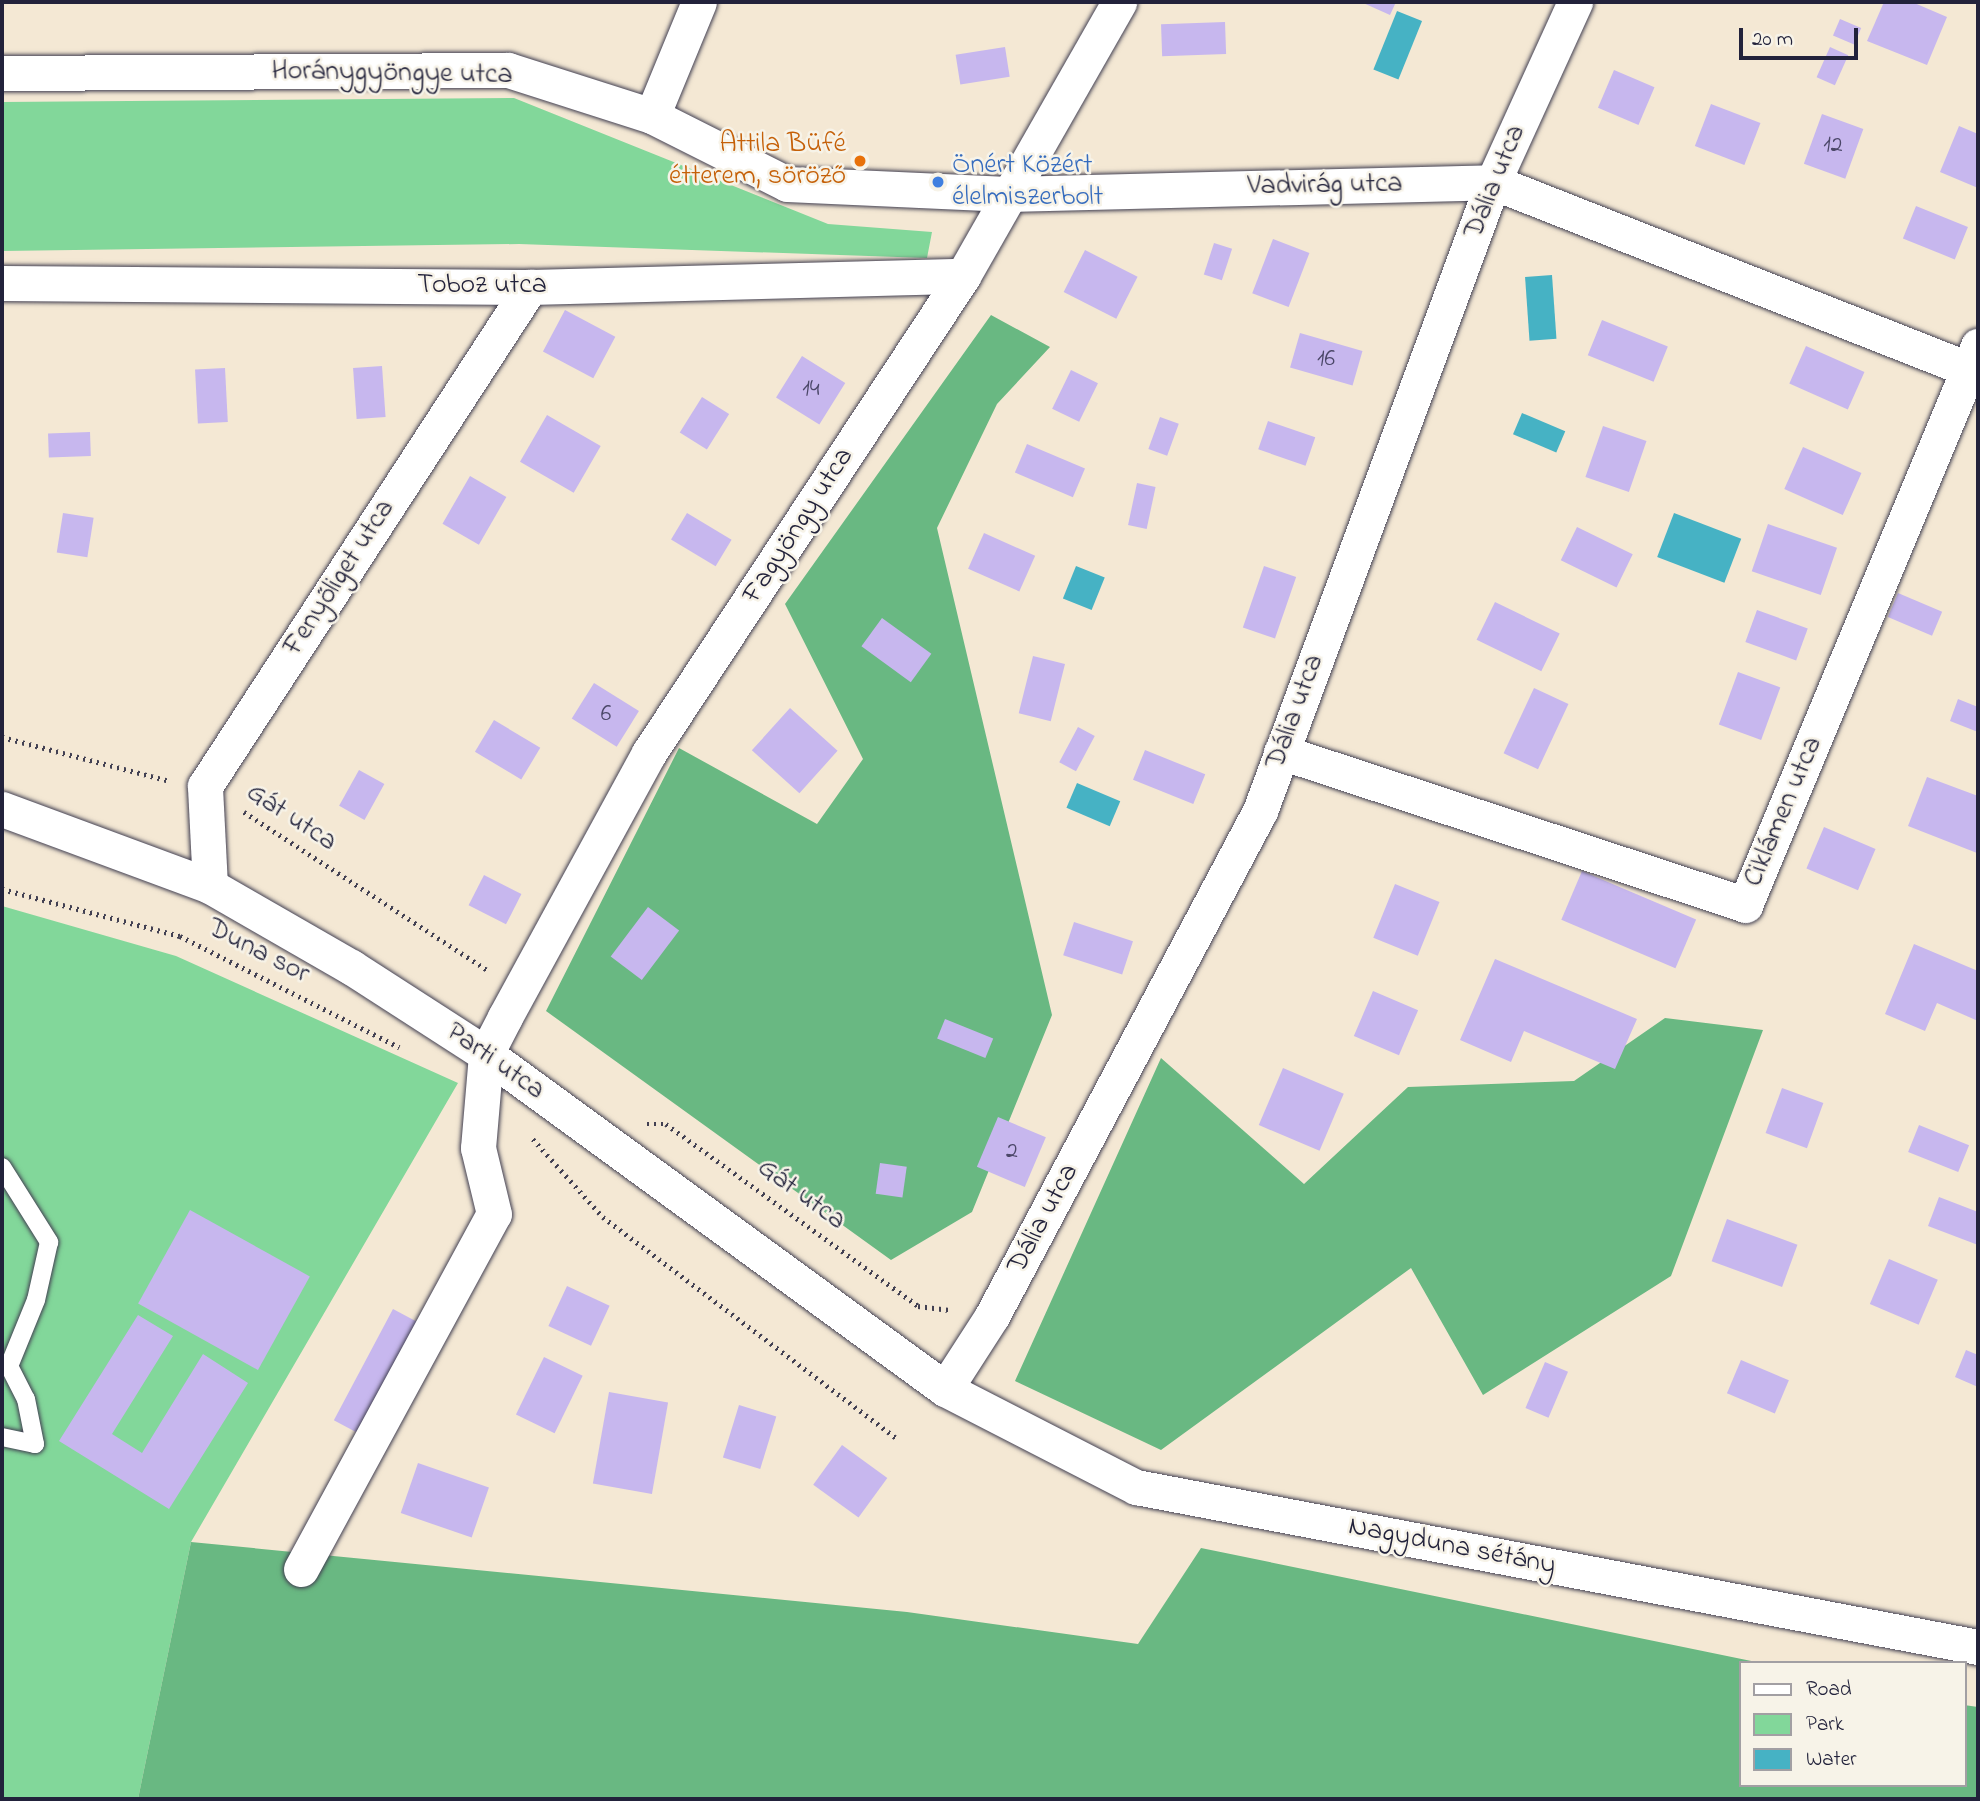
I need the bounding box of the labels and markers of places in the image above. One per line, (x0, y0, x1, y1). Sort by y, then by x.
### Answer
place label: Attila Büfé étterem, söröző (669, 128, 846, 194)
place label: Önért Közért élelmiszerbolt (952, 149, 1103, 215)
marker: Attila Büfé étterem, söröző (852, 153, 868, 169)
marker: Önért Közért élelmiszerbolt (930, 174, 946, 190)

